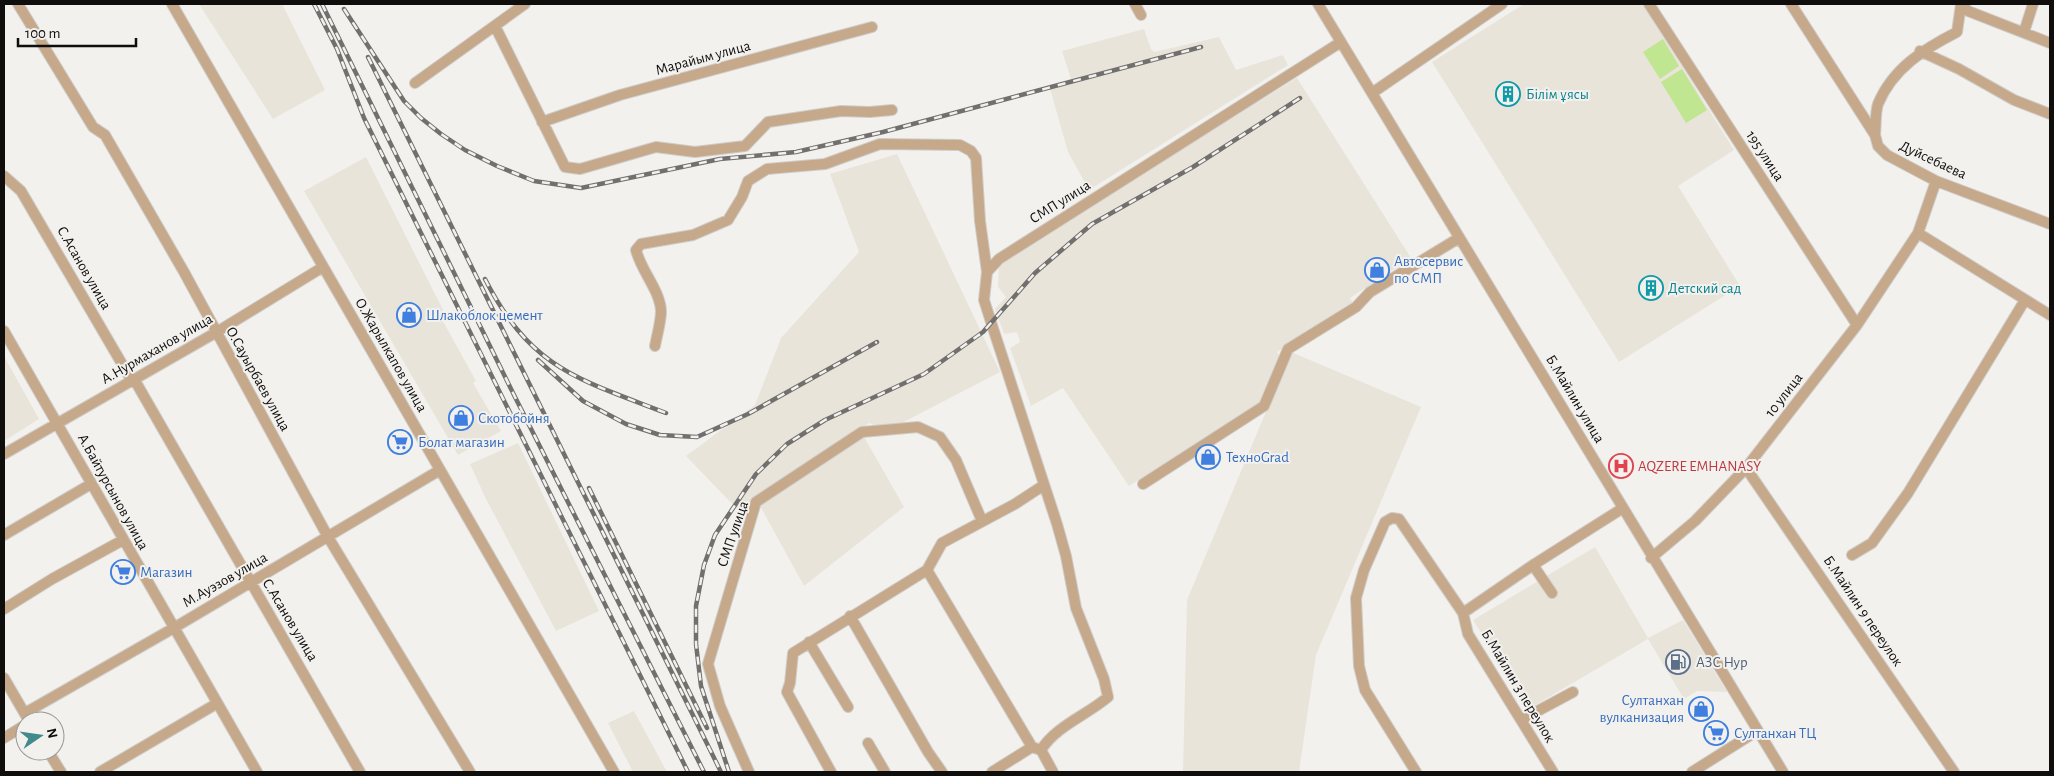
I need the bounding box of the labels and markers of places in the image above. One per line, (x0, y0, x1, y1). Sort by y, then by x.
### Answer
building icon: Білім ұясы (1495, 81, 1521, 107)
place label: Білім ұясы (1526, 87, 1589, 102)
place label: Автосервис по СМП (1394, 254, 1463, 286)
shop icon: Автосервис по СМП (1364, 257, 1390, 283)
building icon: Детский сад (1638, 275, 1664, 301)
place label: Детский сад (1668, 281, 1741, 296)
shop icon: Шлакоблок цемент (396, 302, 422, 328)
place label: Шлакоблок цемент (426, 308, 543, 323)
shop icon: Скотобойня (448, 405, 474, 431)
place label: Скотобойня (478, 411, 550, 426)
supermarket icon: Болат магазин (387, 429, 413, 455)
place label: Болат магазин (418, 435, 505, 450)
shop icon: ТехноGrad (1195, 444, 1221, 470)
place label: ТехноGrad (1226, 450, 1289, 465)
hospital icon: AQZERE EMHANASY (1608, 453, 1634, 479)
place label: AQZERE EMHANASY (1638, 459, 1761, 474)
supermarket icon: Магазин (110, 559, 136, 585)
place label: Магазин (140, 565, 193, 580)
fuel station icon: АЗС Нур (1665, 649, 1691, 675)
place label: АЗС Нур (1696, 655, 1748, 670)
place label: Султанхан вулканизация (1600, 693, 1684, 725)
shop icon: Султанхан вулканизация (1688, 696, 1714, 722)
supermarket icon: Султанхан ТЦ (1703, 720, 1729, 746)
place label: Султанхан ТЦ (1734, 726, 1817, 741)

